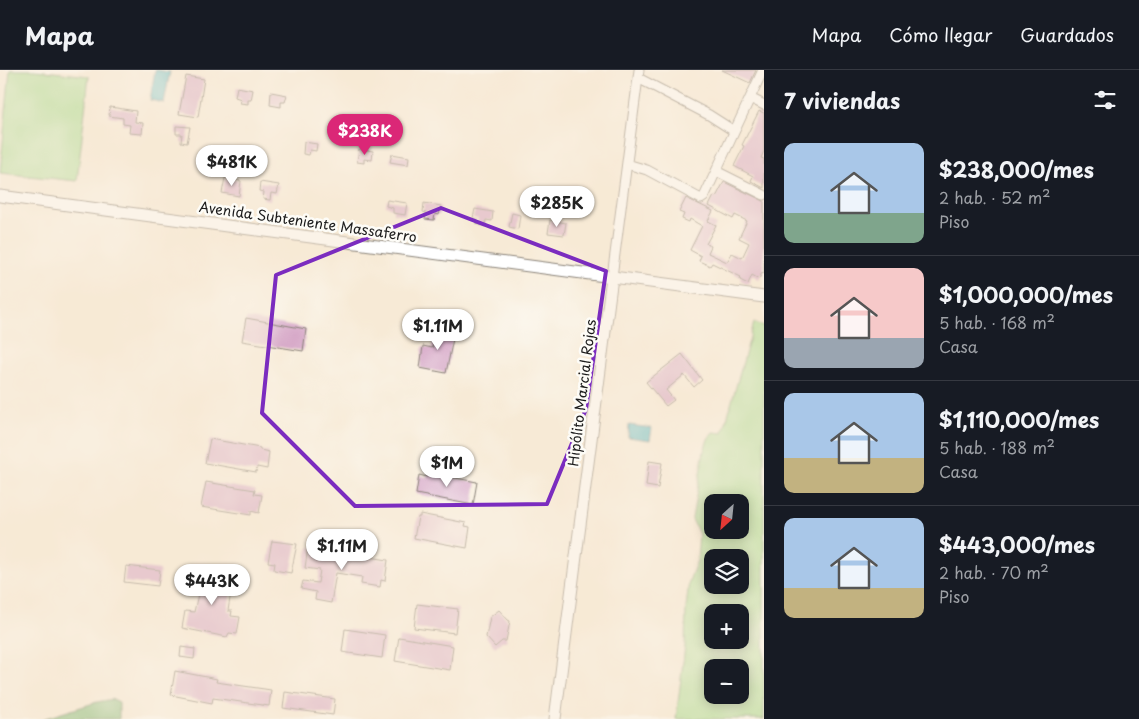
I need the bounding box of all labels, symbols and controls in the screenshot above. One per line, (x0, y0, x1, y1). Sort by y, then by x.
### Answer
text: Mapa (25, 17, 94, 53)
text: Mapa (812, 21, 861, 48)
text: Cómo llegar (889, 21, 992, 48)
text: Guardados (1020, 21, 1114, 48)
text: 7 viviendas (784, 84, 900, 116)
icon: filters (1091, 86, 1119, 114)
pin: $238K (330, 114, 400, 156)
text: $238K (338, 118, 392, 142)
pin: $481K (197, 144, 267, 187)
text: $481K (207, 149, 257, 173)
text: $238,000/mes (939, 153, 1094, 185)
icon: home (824, 163, 884, 223)
text: 2 hab. · 52 m² (939, 185, 1050, 209)
pin: $285K (522, 186, 592, 228)
text: $285K (531, 190, 583, 214)
street label: Avenida Subteniente Massaferro (198, 196, 418, 247)
text: Piso (939, 209, 969, 233)
text: $1,000,000/mes (939, 278, 1113, 310)
icon: home (824, 288, 884, 348)
pin: $1.11M (397, 308, 479, 351)
text: 5 hab. · 168 m² (939, 310, 1055, 334)
text: $1.11M (413, 313, 463, 337)
street label: Hipólito Marcial Rojas (562, 318, 601, 468)
text: Casa (939, 334, 978, 358)
text: $1,110,000/mes (939, 403, 1099, 435)
icon: home (824, 413, 884, 473)
text: 5 hab. · 188 m² (939, 435, 1055, 459)
pin: $1M (423, 446, 471, 488)
text: $1M (431, 450, 463, 474)
text: Casa (939, 459, 978, 483)
north arrow (704, 494, 749, 539)
map controls (704, 494, 749, 704)
pin: $1.11M (301, 528, 383, 571)
text: $443,000/mes (939, 528, 1095, 560)
text: $1.11M (317, 533, 367, 557)
icon: home (824, 538, 884, 598)
button: layers (704, 549, 749, 594)
text: 2 hab. · 70 m² (939, 560, 1049, 584)
pin: $443K (177, 564, 247, 606)
text: $443K (185, 568, 239, 592)
text: Piso (939, 584, 969, 608)
button: + (704, 604, 749, 649)
button: − (704, 659, 749, 704)

